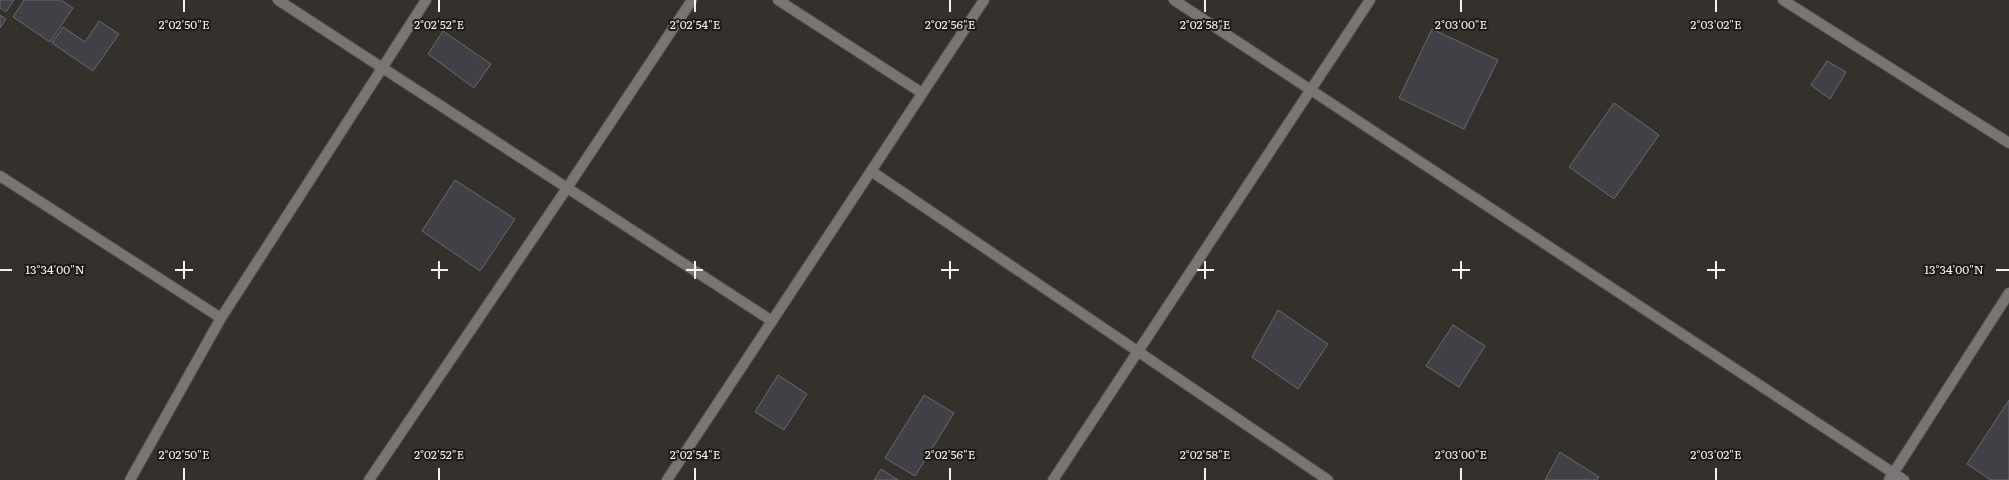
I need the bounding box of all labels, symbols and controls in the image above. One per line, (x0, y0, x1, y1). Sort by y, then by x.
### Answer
text: 2°02'50"E (158, 15, 210, 33)
text: 2°02'52"E (414, 15, 464, 33)
text: 2°02'54"E (670, 15, 721, 33)
text: 2°02'56"E (925, 15, 976, 33)
text: 2°02'58"E (1180, 15, 1231, 33)
text: 2°03'00"E (1435, 15, 1487, 33)
text: 2°03'02"E (1690, 15, 1742, 33)
text: 13°34'00"N (25, 260, 85, 278)
text: 13°34'00"N (1924, 260, 1984, 278)
text: 2°02'50"E (158, 445, 210, 463)
text: 2°02'52"E (414, 445, 464, 463)
text: 2°02'54"E (670, 445, 721, 463)
text: 2°02'56"E (925, 445, 976, 463)
text: 2°02'58"E (1180, 445, 1231, 463)
text: 2°03'00"E (1435, 445, 1487, 463)
text: 2°03'02"E (1690, 445, 1742, 463)

